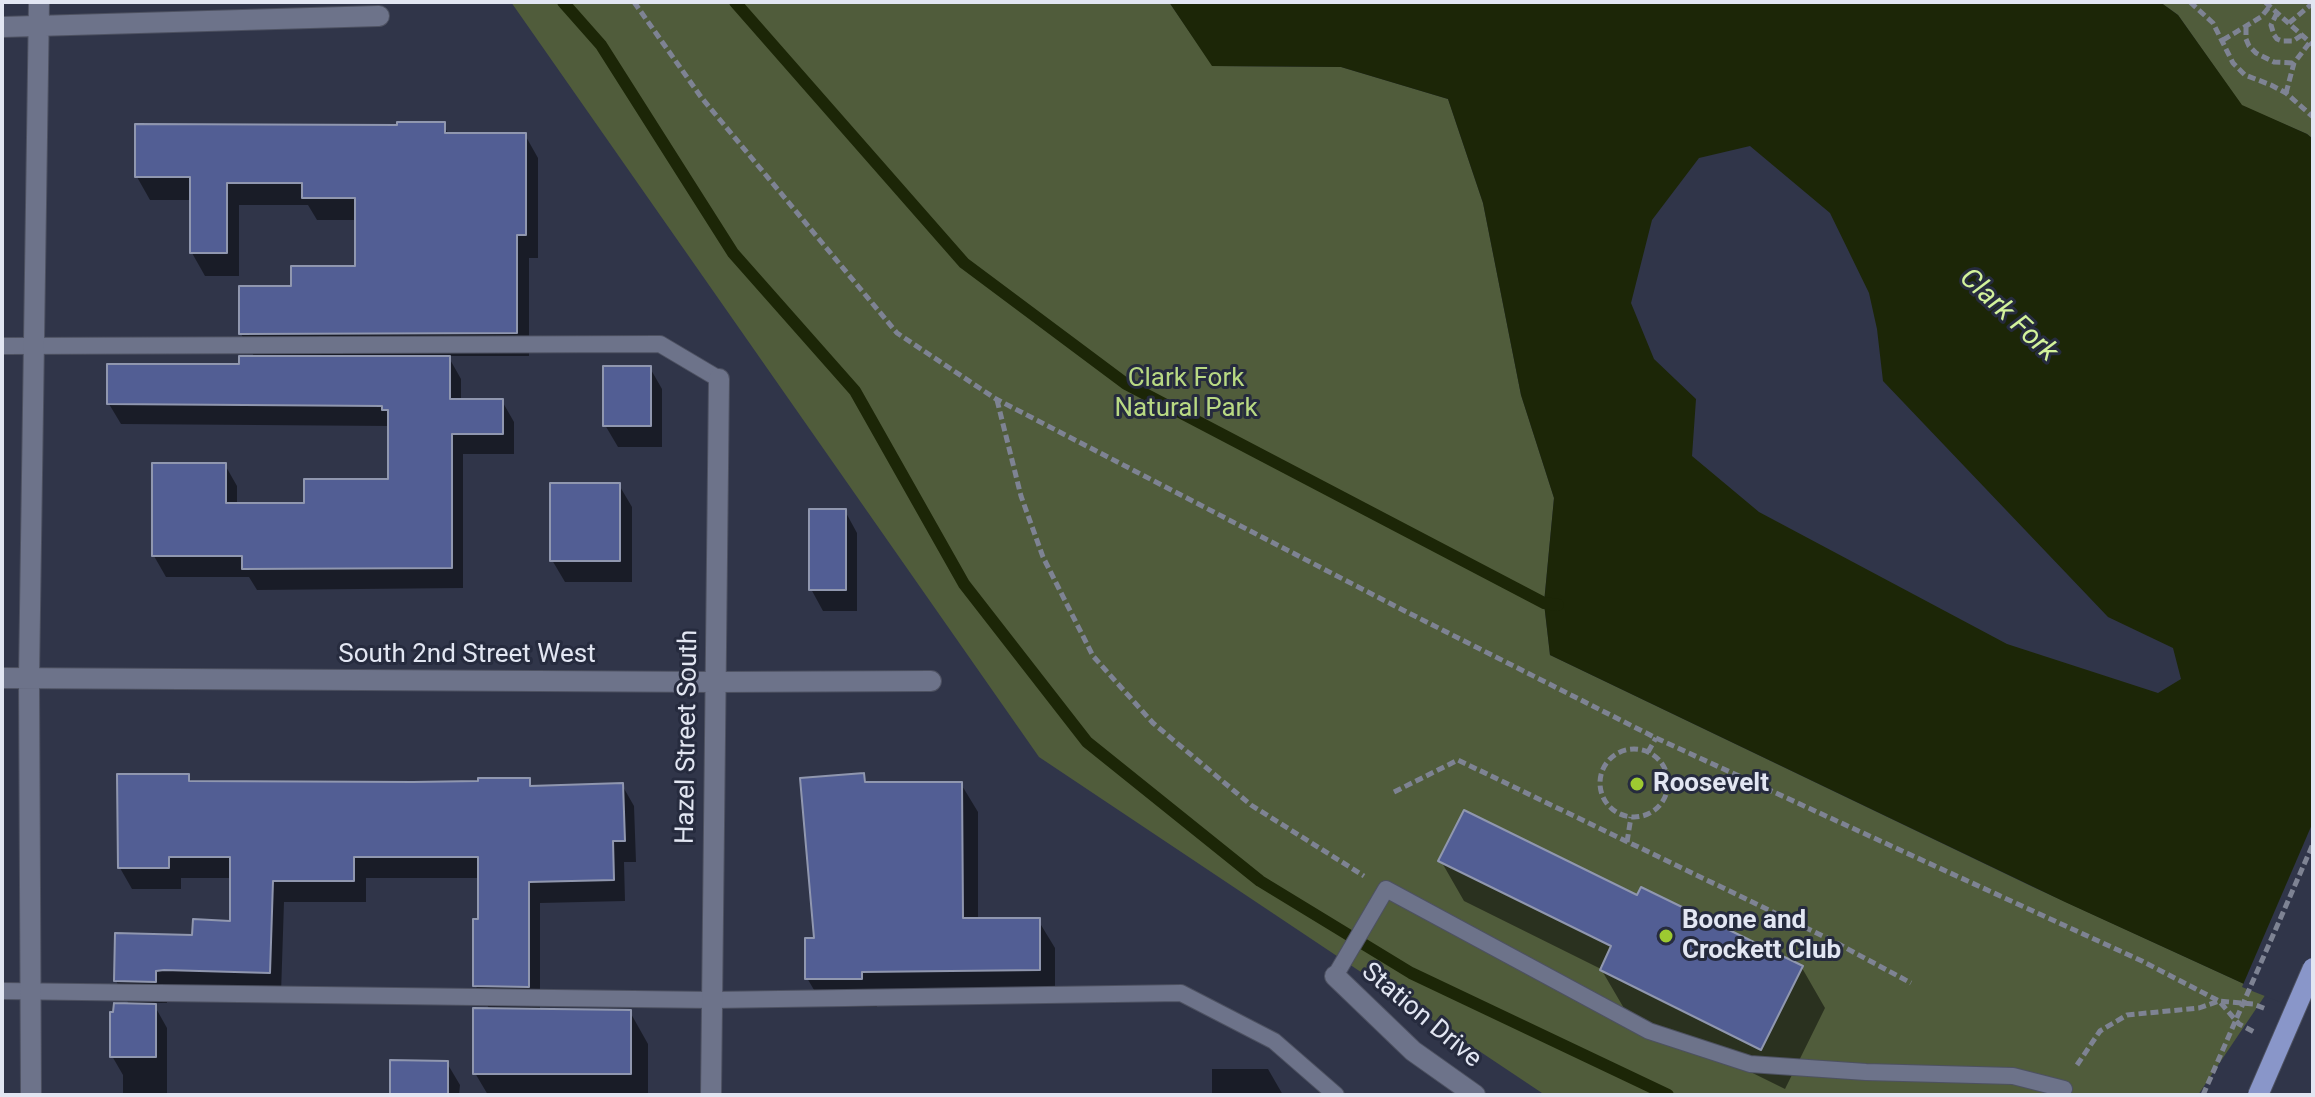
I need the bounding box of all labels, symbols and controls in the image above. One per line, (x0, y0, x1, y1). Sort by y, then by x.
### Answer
water label: Clark Fork (1952, 262, 2064, 370)
park label: Clark Fork Natural Park (1114, 363, 1258, 424)
street label: Hazel Street South (671, 630, 705, 844)
street label: South 2nd Street West (338, 639, 596, 671)
place label: Roosevelt (1653, 768, 1769, 800)
marker: Roosevelt (1628, 775, 1646, 793)
place label: Boone and Crockett Club (1682, 905, 1841, 966)
marker: Boone and Crockett Club (1657, 927, 1675, 945)
street label: Station Drive (1355, 957, 1487, 1075)

